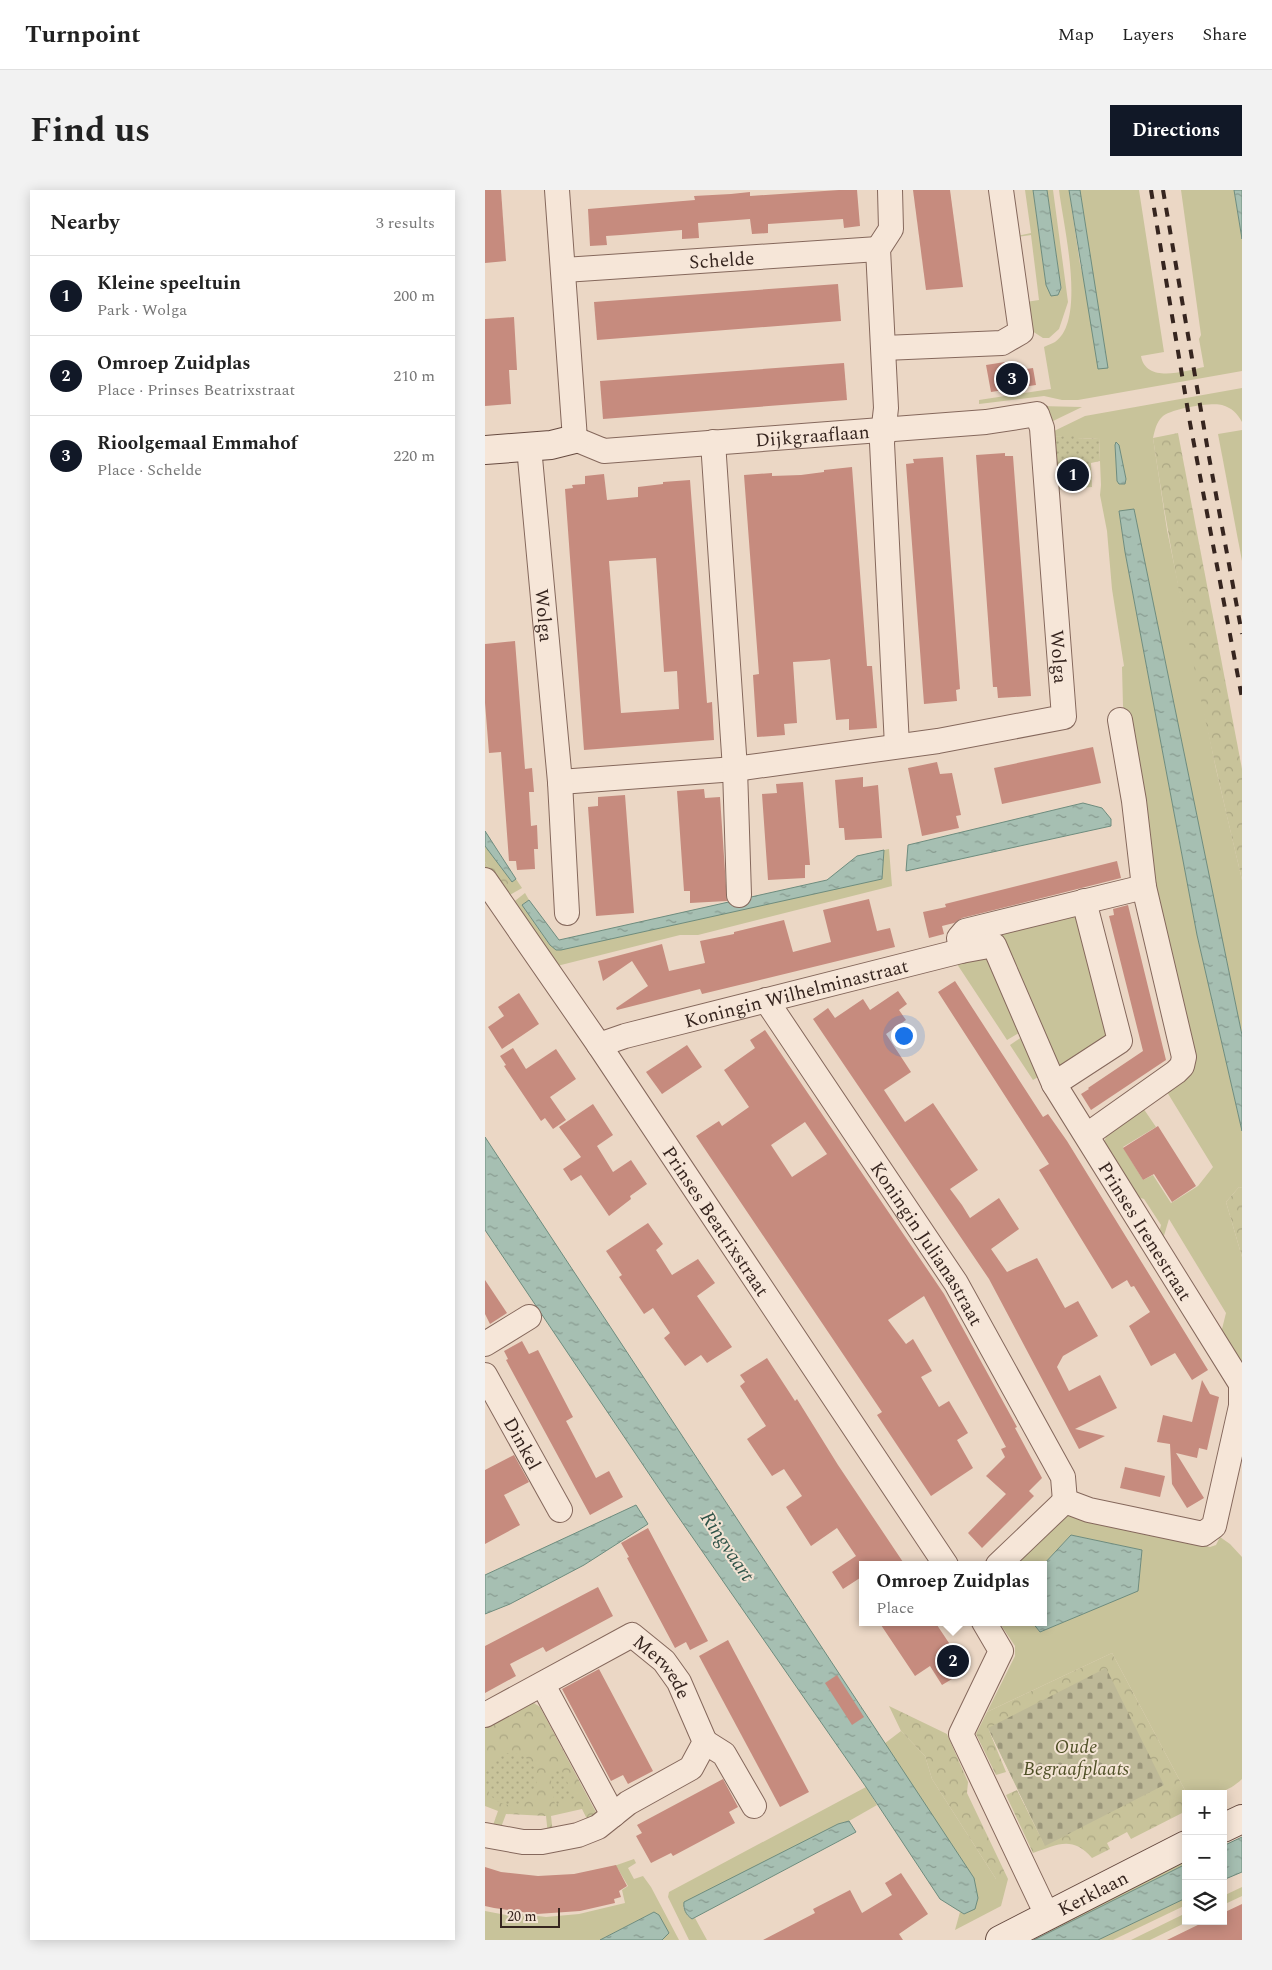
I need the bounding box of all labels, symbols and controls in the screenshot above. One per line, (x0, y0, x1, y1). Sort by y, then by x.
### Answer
text: Turnpoint (25, 17, 141, 53)
text: Map (1058, 21, 1094, 48)
text: Layers (1122, 21, 1174, 48)
text: Share (1202, 21, 1247, 48)
text: Find us (30, 104, 150, 157)
button: Directions (1110, 105, 1242, 156)
text: Nearby (50, 207, 120, 239)
text: 3 results (376, 211, 435, 235)
street label: Schelde (688, 244, 755, 278)
text: Kleine speeltuin (97, 269, 241, 298)
text: 1 (62, 284, 70, 308)
text: 200 m (393, 284, 435, 308)
text: Park · Wolga (97, 298, 187, 322)
text: Omroep Zuidplas (97, 349, 251, 378)
pin: 3 (996, 360, 1028, 398)
text: 2 (62, 364, 70, 388)
text: 210 m (393, 364, 435, 388)
text: Place · Prinses Beatrixstraat (97, 378, 295, 402)
street label: Dijkgraaflaan (754, 418, 871, 455)
text: Rioolgemaal Emmahof (97, 429, 298, 458)
text: 3 (62, 444, 70, 468)
text: 220 m (393, 444, 435, 468)
pin: 1 (1057, 456, 1089, 494)
text: Place · Schelde (97, 458, 202, 482)
street label: Wolga (526, 587, 560, 644)
street label: Wolga (1041, 629, 1074, 685)
street label: Koningin Wilhelminastraat (681, 952, 912, 1036)
your location (891, 1023, 917, 1049)
street label: Prinses Beatrixstraat (654, 1141, 776, 1303)
street label: Koningin Julianastraat (862, 1156, 990, 1332)
street label: Prinses Irenestraat (1090, 1156, 1199, 1307)
street label: Dinkel (495, 1412, 548, 1476)
water label: Ringvaart (693, 1505, 762, 1588)
popup (859, 1561, 1047, 1626)
text: Omroep Zuidplas (876, 1567, 1030, 1596)
text: Place (876, 1596, 914, 1620)
street label: Merwede (626, 1628, 698, 1704)
pin: 2 (937, 1642, 969, 1680)
park label: Oude Begraafplaats (1023, 1733, 1129, 1784)
map controls (1182, 1790, 1227, 1925)
button: + (1182, 1790, 1227, 1835)
button: − (1182, 1835, 1227, 1880)
street label: Kerklaan (1053, 1864, 1134, 1924)
button: layers (1182, 1880, 1227, 1925)
scale bar (500, 1905, 560, 1928)
text: 20 m (507, 1906, 537, 1927)

